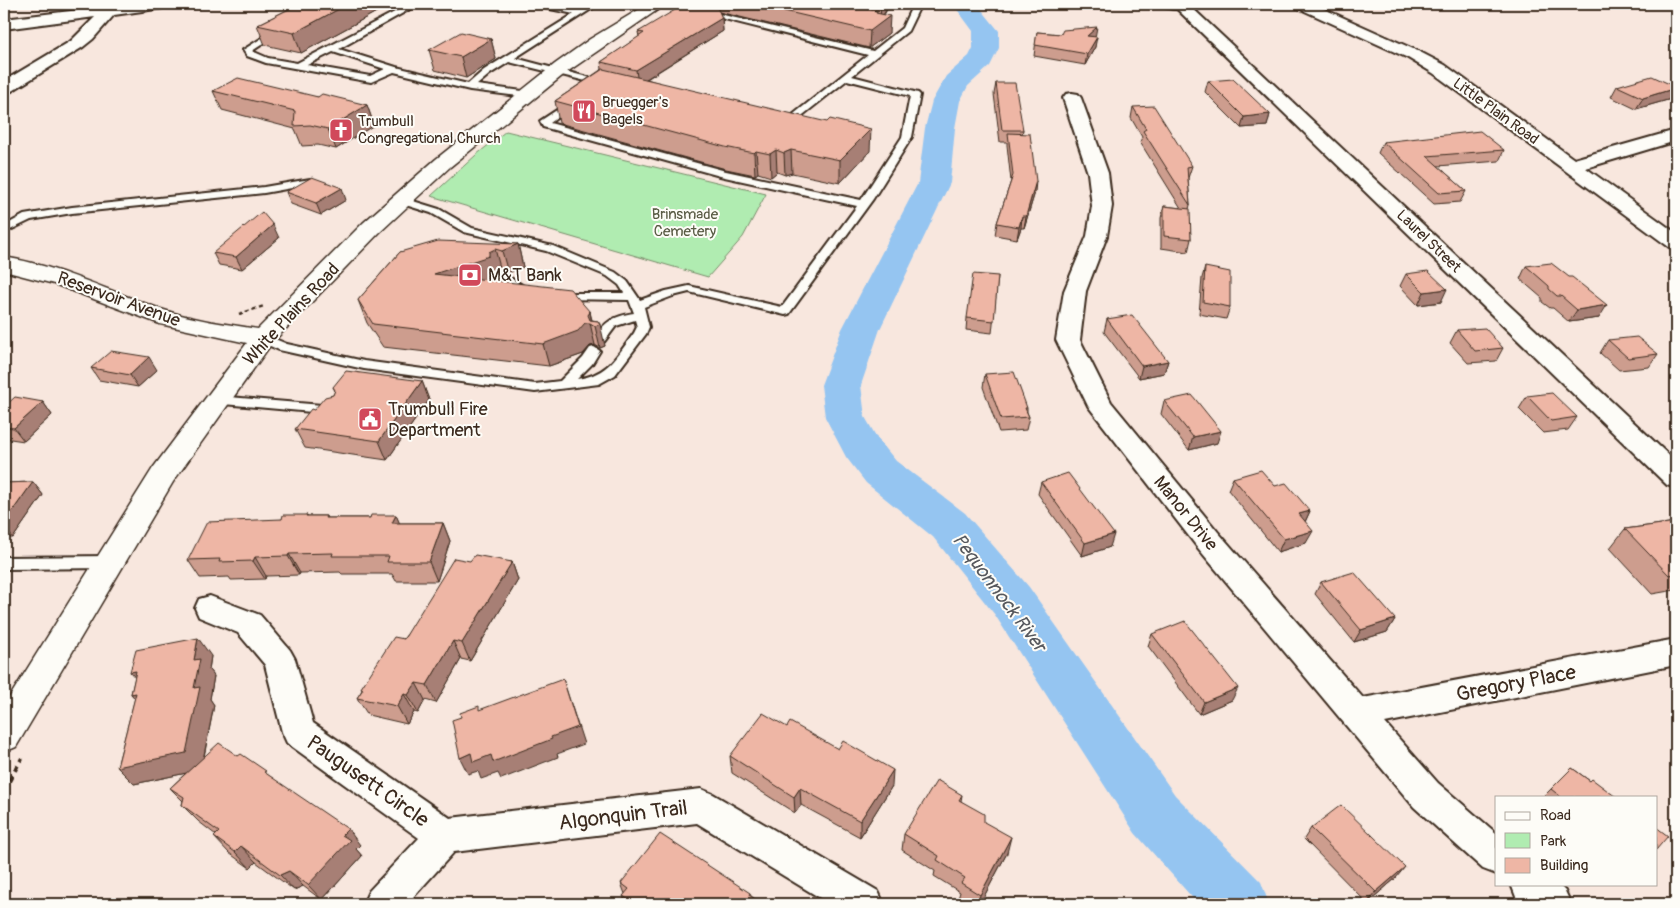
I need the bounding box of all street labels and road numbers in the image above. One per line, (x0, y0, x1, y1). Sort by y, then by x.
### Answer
street label: Little Plain Road (1449, 74, 1542, 149)
street label: Laurel Street (1392, 206, 1466, 278)
street label: White Plains Road (238, 258, 345, 370)
street label: Reservoir Avenue (54, 267, 184, 332)
street label: Manor Drive (1148, 471, 1223, 556)
street label: Gregory Place (1454, 659, 1579, 708)
street label: Paugusett Circle (301, 729, 435, 834)
street label: Algonquin Trail (557, 794, 689, 837)

